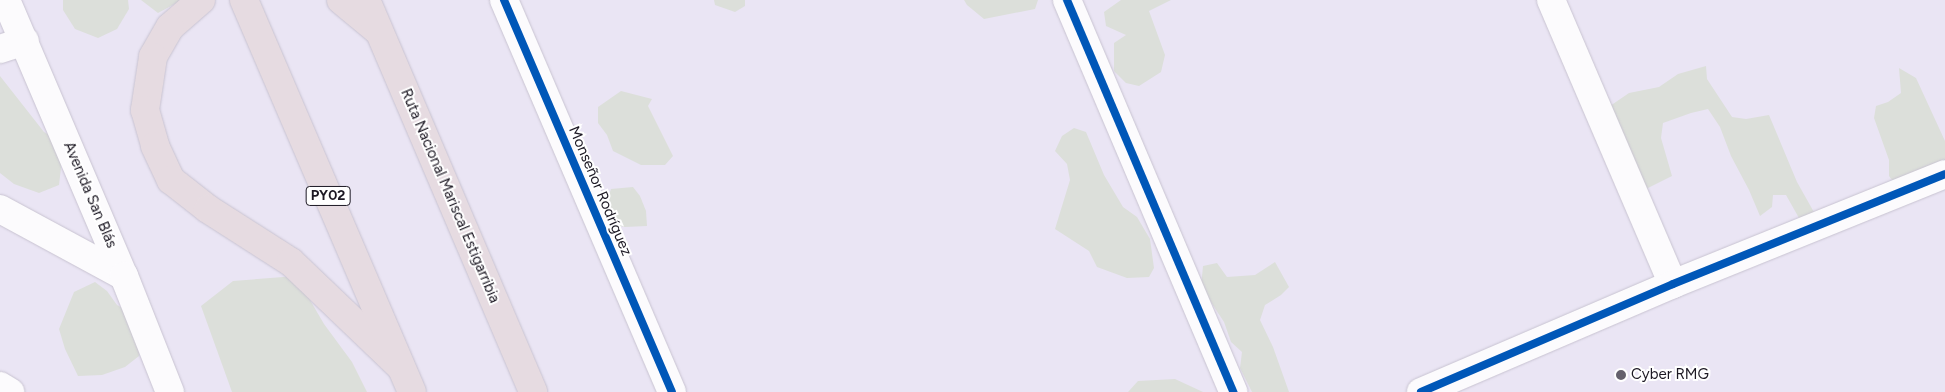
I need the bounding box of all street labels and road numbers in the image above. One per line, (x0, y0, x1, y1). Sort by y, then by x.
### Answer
street label: Ruta Nacional Mariscal Estigarribia (397, 86, 503, 306)
street label: Monseñor Rodríguez (565, 124, 635, 258)
street label: Avenida San Blás (59, 139, 121, 251)
road number: PY02 (306, 185, 350, 208)

